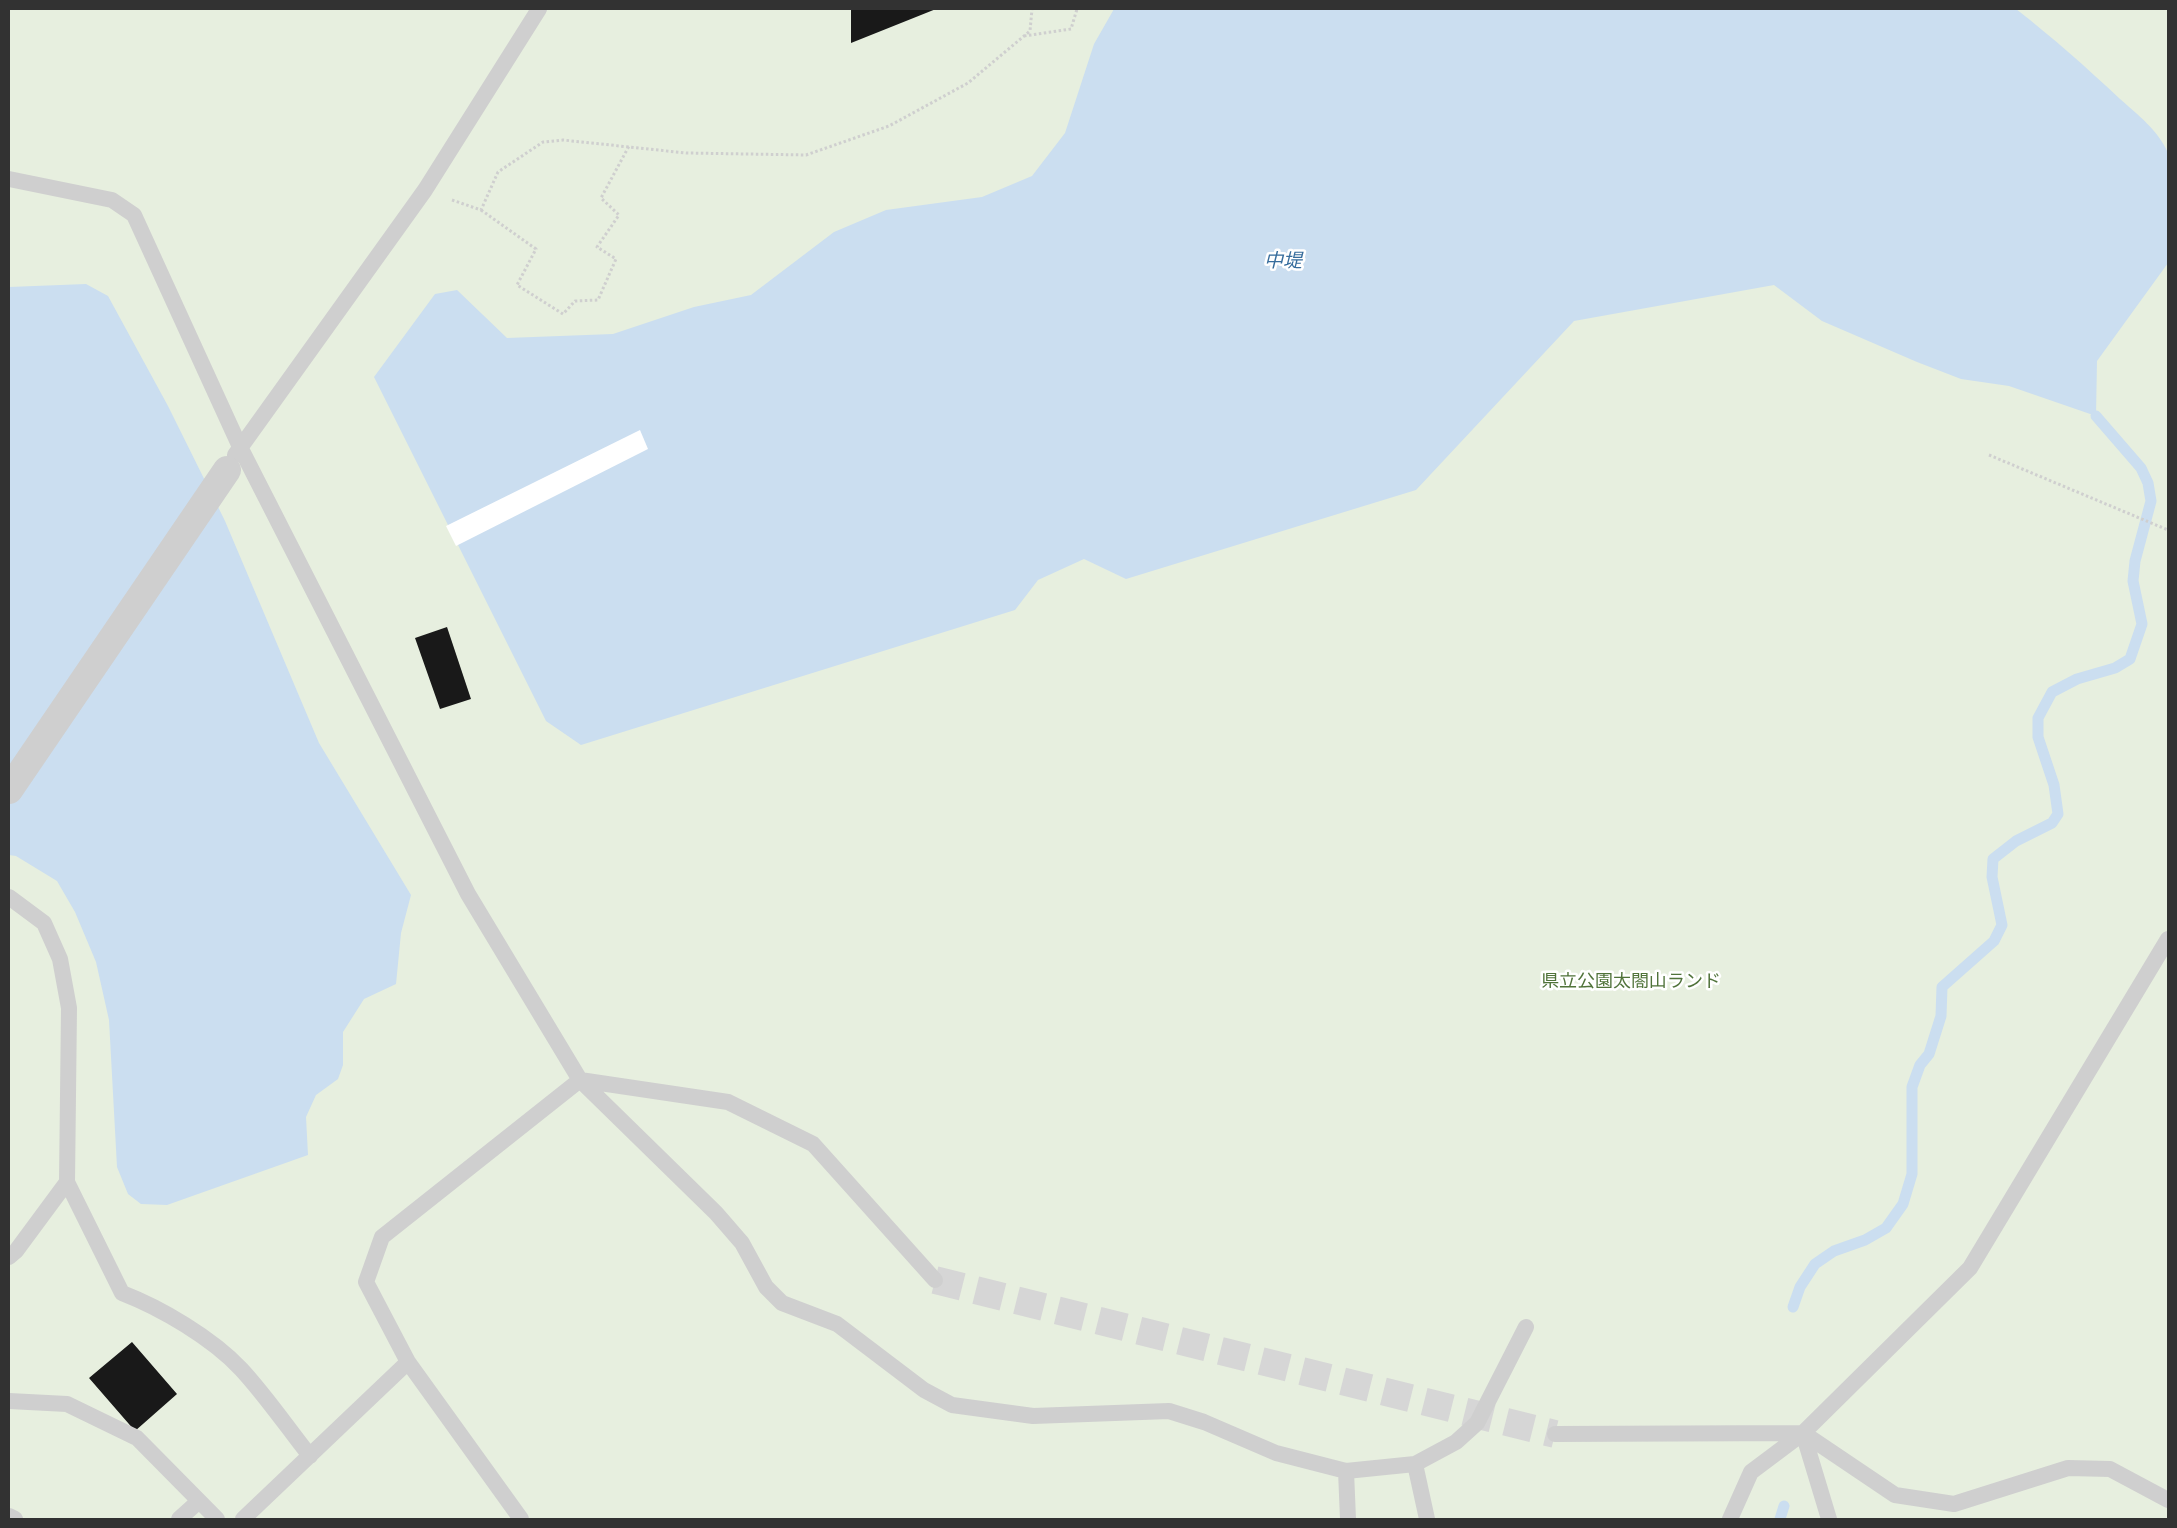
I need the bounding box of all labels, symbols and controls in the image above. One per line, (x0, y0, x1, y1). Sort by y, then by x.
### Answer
water label: 中堤 (1264, 251, 1302, 273)
park label: 県立公園太閤山ランド (1541, 971, 1721, 993)

